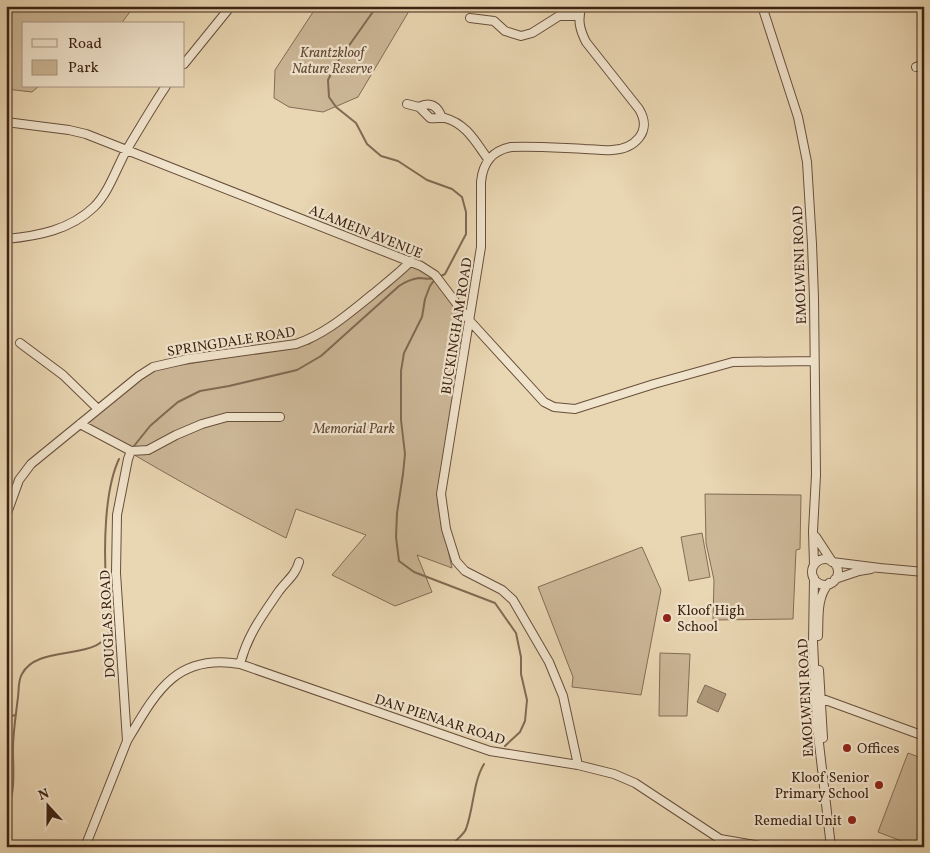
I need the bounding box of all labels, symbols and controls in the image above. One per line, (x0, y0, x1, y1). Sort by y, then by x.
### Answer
legend (22, 22, 185, 88)
text: Road (68, 34, 102, 55)
park label: Krantzkloof Nature Reserve (292, 44, 372, 79)
text: Park (68, 58, 99, 79)
street label: ALAMEIN AVENUE (306, 201, 425, 264)
street label: EMOLWENI ROAD (789, 205, 812, 325)
street label: BUCKINGHAM ROAD (437, 256, 478, 396)
street label: SPRINGDALE ROAD (166, 323, 297, 362)
park label: Memorial Park (312, 420, 395, 439)
street label: DOUGLAS ROAD (96, 570, 121, 678)
place label: Kloof High School (677, 602, 745, 637)
marker: Kloof High School (661, 612, 673, 624)
street label: EMOLWENI ROAD (794, 638, 819, 758)
street label: DAN PIENAAR ROAD (372, 690, 507, 751)
place label: Offices (857, 740, 899, 759)
marker: Offices (841, 742, 853, 754)
place label: Kloof Senior Primary School (775, 769, 869, 804)
marker: Kloof Senior Primary School (873, 779, 885, 791)
north arrow (22, 780, 72, 830)
text: N (36, 785, 52, 806)
place label: Remedial Unit (754, 812, 842, 831)
marker: Remedial Unit (846, 814, 858, 826)

